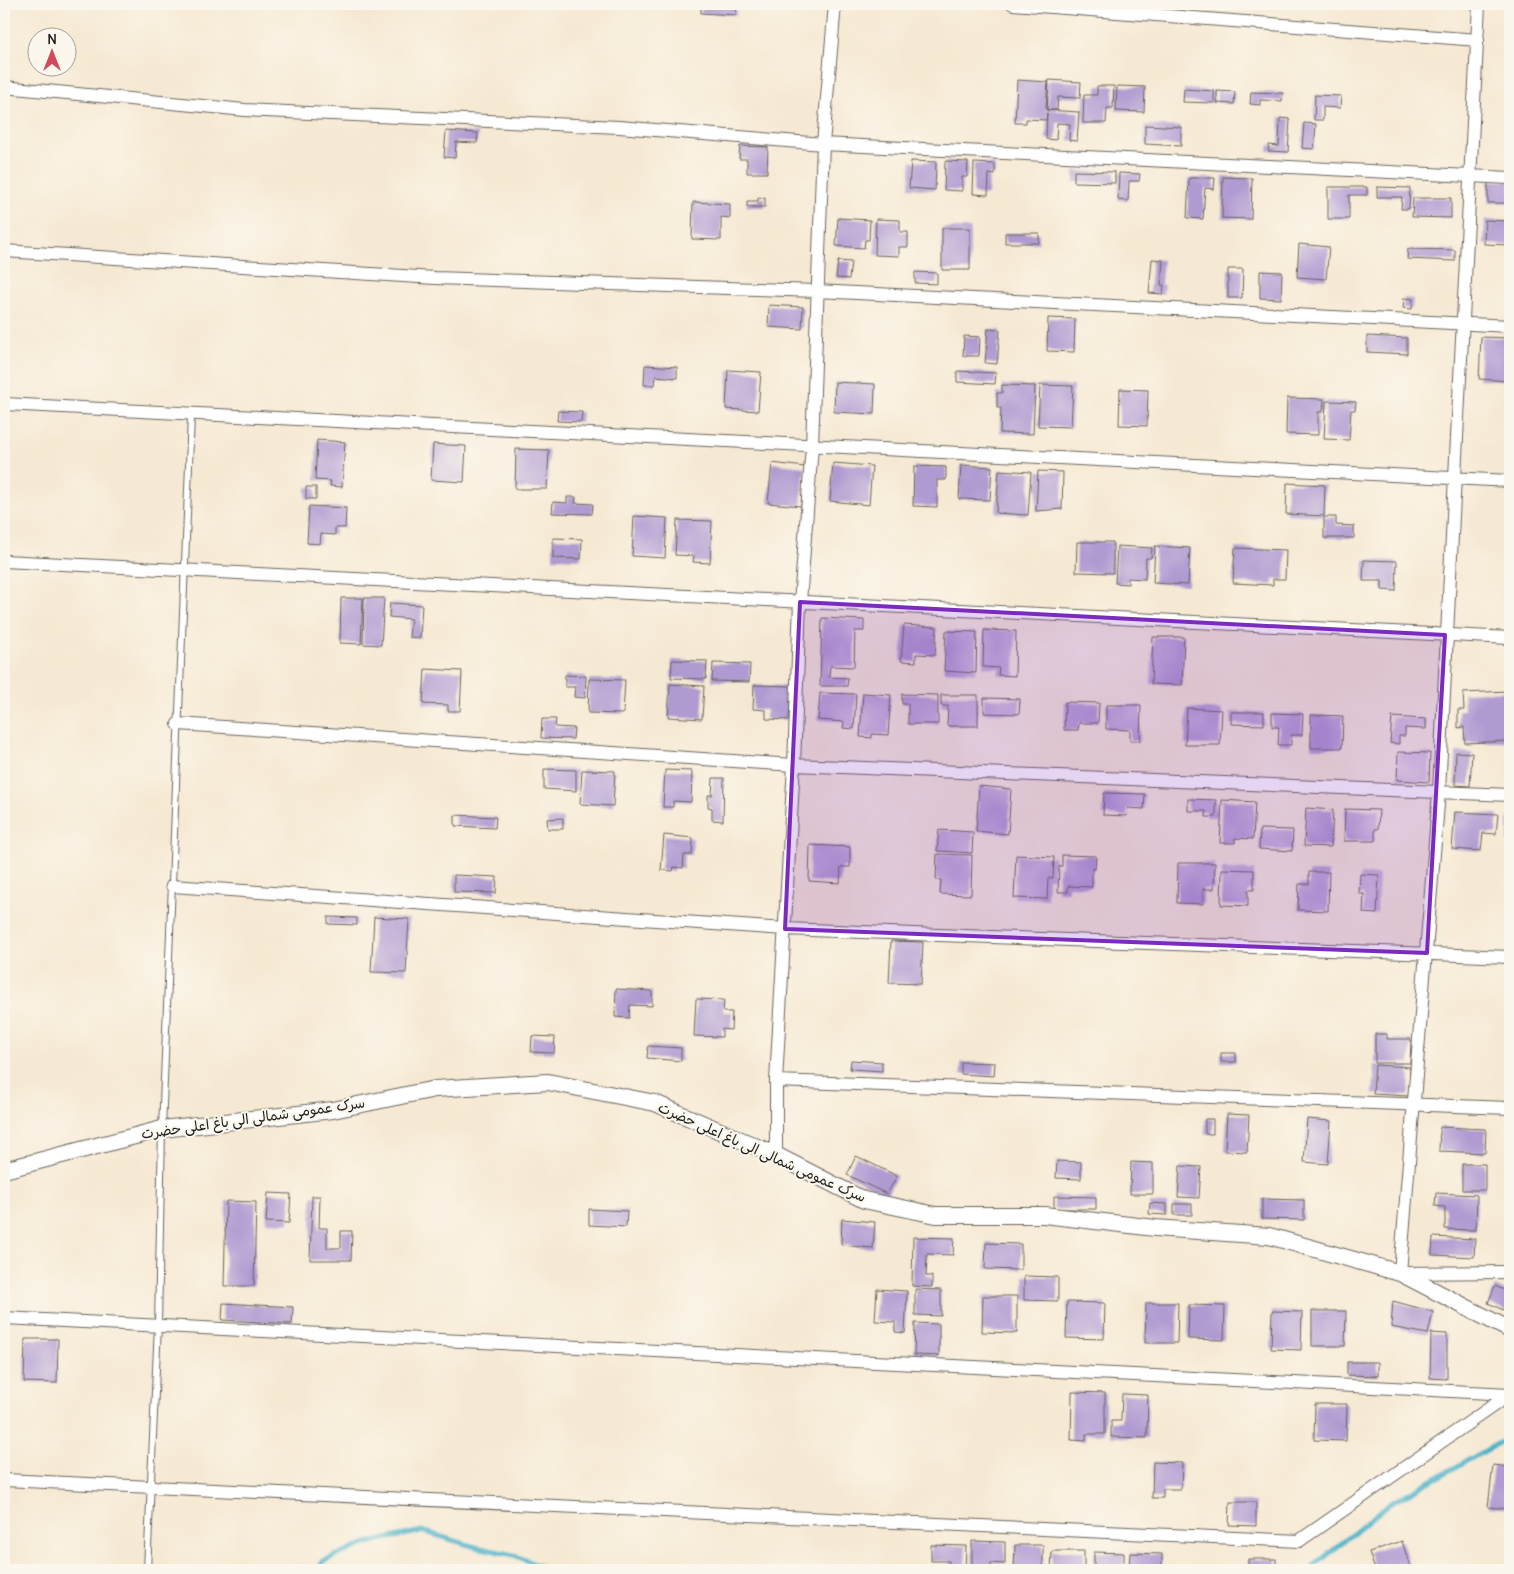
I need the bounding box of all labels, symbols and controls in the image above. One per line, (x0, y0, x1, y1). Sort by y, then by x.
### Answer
north arrow (28, 28, 78, 78)
text: N (47, 30, 57, 48)
street label: سرک عمومی شمالی الی باغ اعلی حضرت (140, 1093, 366, 1144)
street label: سرک عمومی شمالی الی باغ اعلی حضرت (655, 1098, 869, 1207)

